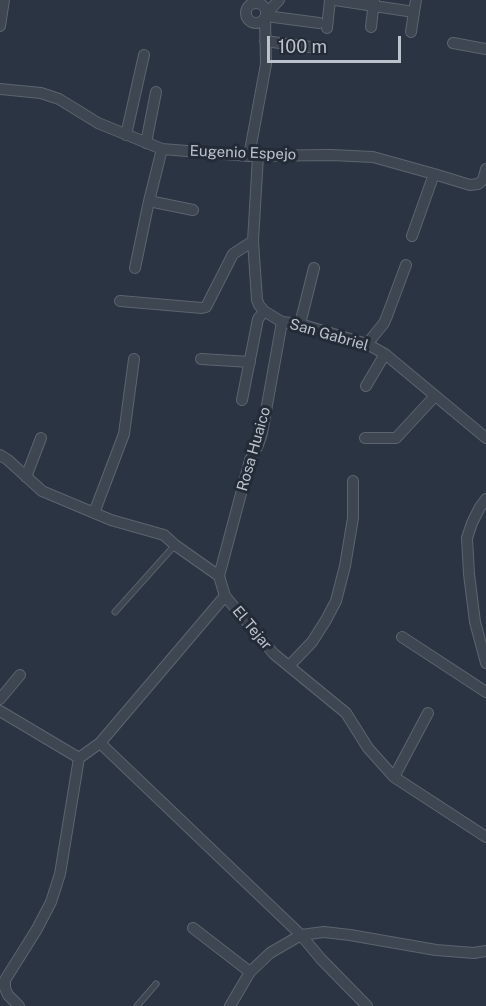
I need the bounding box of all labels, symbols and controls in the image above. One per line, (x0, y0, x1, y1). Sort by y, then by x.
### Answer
scale bar (270, 24, 404, 62)
text: 100 m (278, 36, 327, 57)
street label: Eugenio Espejo (189, 142, 297, 164)
street label: San Gabriel (287, 315, 371, 355)
street label: Rosa Huaico (233, 405, 275, 493)
street label: El Tejar (228, 602, 276, 654)

